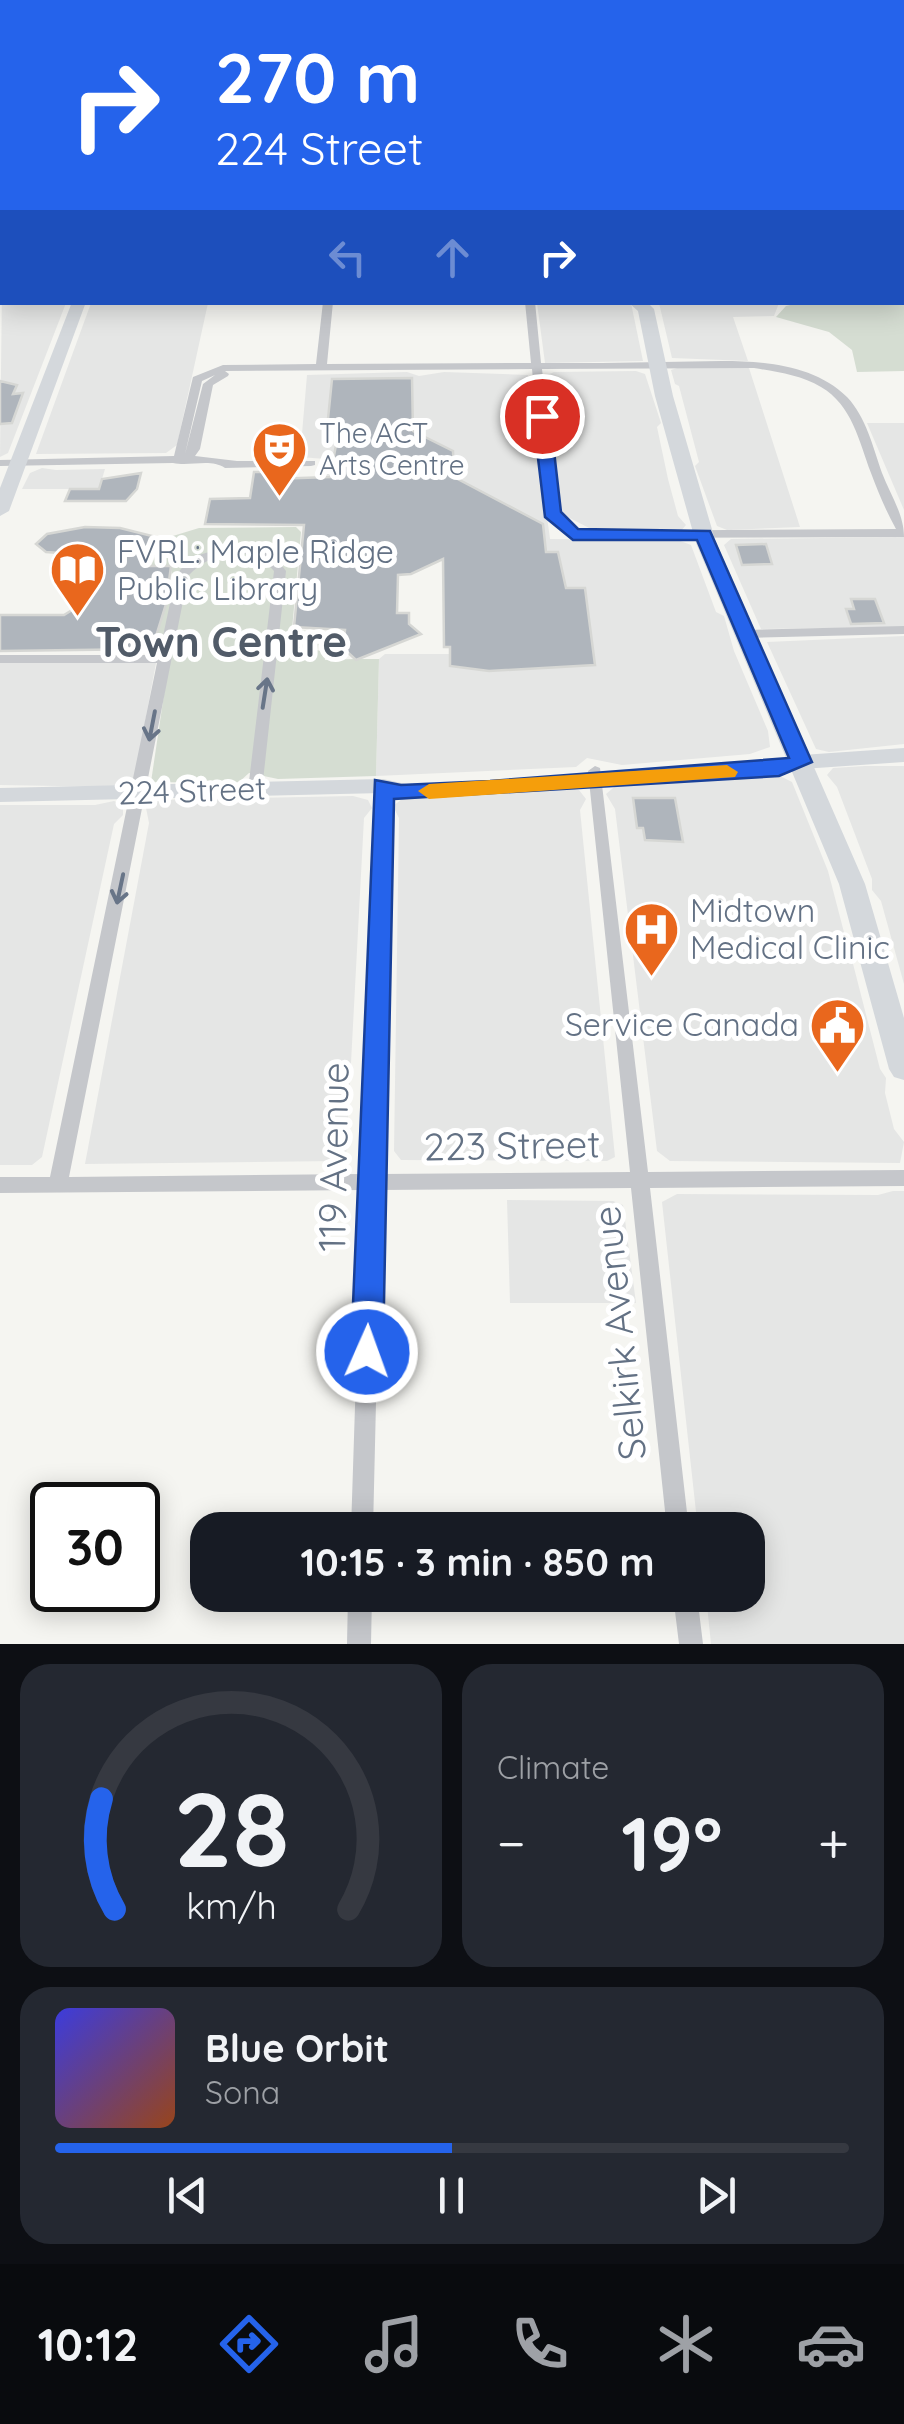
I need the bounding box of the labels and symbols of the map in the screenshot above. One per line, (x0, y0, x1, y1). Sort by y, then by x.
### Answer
pin (500, 374, 585, 459)
place label: The ACT Arts Centre (319, 415, 465, 482)
theatre icon: The ACT Arts Centre (250, 419, 310, 498)
place label: FVRL: Maple Ridge Public Library (117, 531, 394, 608)
library icon: FVRL: Maple Ridge Public Library (48, 540, 108, 619)
district label: Town Centre (95, 615, 347, 668)
one-way arrow (256, 677, 274, 710)
one-way arrow (141, 709, 160, 741)
street label: 224 Street (117, 767, 267, 813)
one-way arrow (109, 872, 128, 904)
place label: Midtown Medical Clinic (690, 890, 890, 967)
hospital icon: Midtown Medical Clinic (621, 899, 681, 978)
public building icon: Service Canada (808, 995, 868, 1074)
place label: Service Canada (565, 1004, 799, 1044)
street label: 119 Avenue (307, 1062, 359, 1252)
street label: 223 Street (423, 1119, 601, 1171)
street label: Selkirk Avenue (582, 1204, 656, 1463)
position arrow (315, 1300, 419, 1404)
speed limit sign: 30 (30, 1482, 160, 1612)

